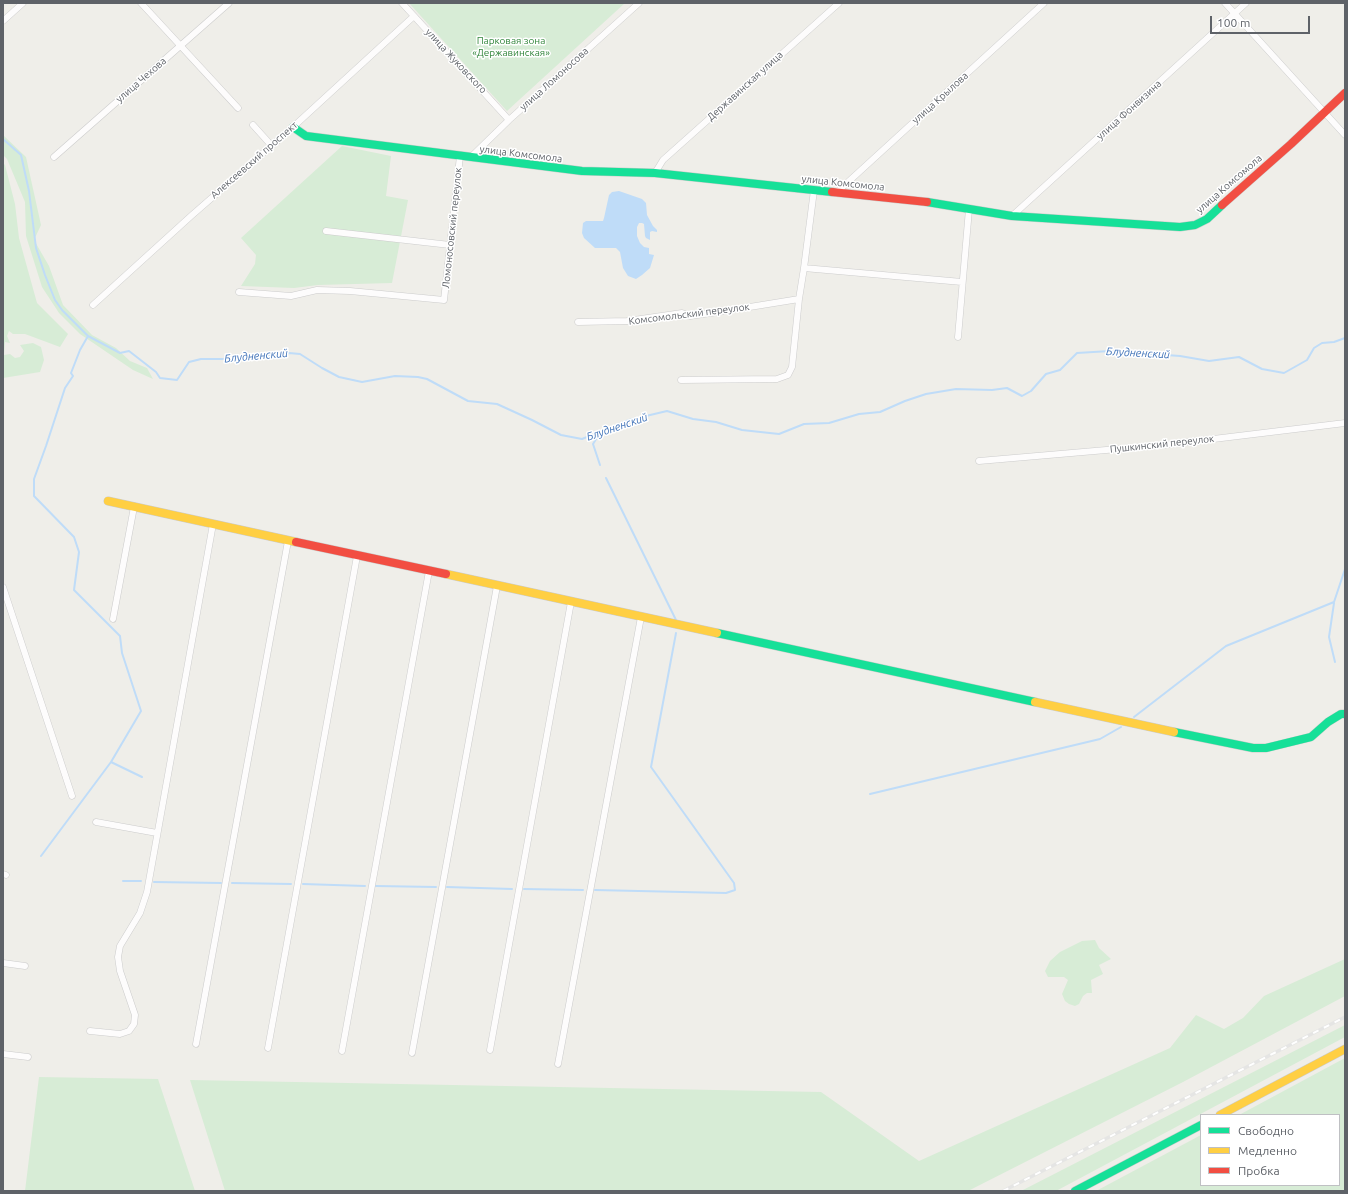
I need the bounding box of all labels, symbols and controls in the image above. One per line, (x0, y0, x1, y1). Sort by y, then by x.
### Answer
scale bar (1212, 8, 1312, 34)
text: 100 m (1217, 16, 1250, 29)
street label: улица Жуковского (423, 26, 489, 96)
park label: Парковая зона «Державинская» (472, 35, 550, 58)
street label: улица Ломоносова (517, 45, 591, 113)
street label: Державинская улица (705, 49, 785, 123)
street label: улица Чехова (113, 55, 169, 105)
street label: улица Крылова (909, 70, 971, 126)
street label: улица Фонвизина (1094, 78, 1164, 142)
street label: Алексеевский проспект (208, 119, 300, 201)
street label: улица Комсомола (479, 143, 563, 165)
street label: улица Комсомола (1194, 152, 1264, 216)
street label: Ломоносовский переулок (440, 167, 464, 289)
street label: улица Комсомола (801, 173, 885, 193)
street label: Комсомольский переулок (628, 301, 750, 327)
water label: Блудненский (1106, 345, 1170, 361)
water label: Блудненский (224, 347, 288, 365)
water label: Блудненский (585, 410, 649, 444)
street label: Пушкинский переулок (1109, 433, 1215, 455)
legend (1200, 1114, 1340, 1186)
text: Свободно (1238, 1124, 1294, 1137)
text: Медленно (1238, 1144, 1297, 1157)
text: Пробка (1238, 1164, 1280, 1177)

